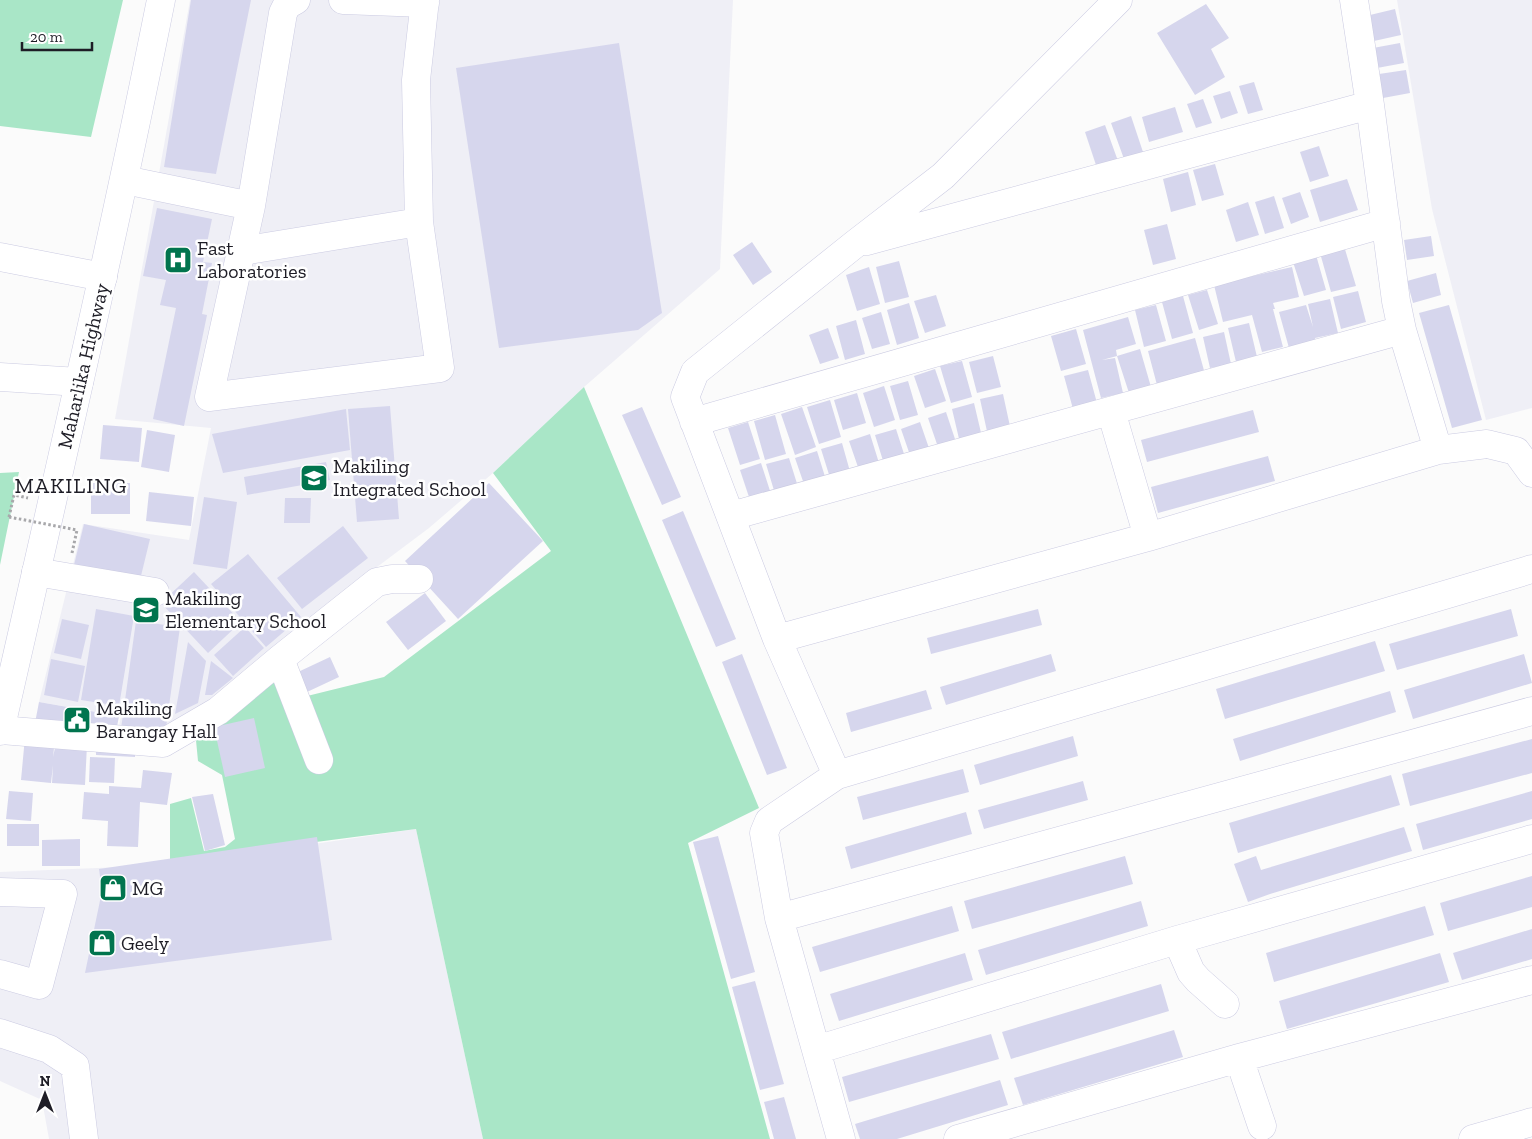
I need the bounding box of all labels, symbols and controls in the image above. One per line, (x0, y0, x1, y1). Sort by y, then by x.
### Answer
scale bar (22, 20, 92, 52)
text: 20 m (30, 28, 63, 46)
place label: Fast Laboratories (197, 236, 306, 283)
hospital icon: Fast Laboratories (163, 245, 193, 275)
street label: Maharlika Highway (52, 280, 114, 451)
place label: Makiling Integrated School (333, 454, 486, 501)
school or university icon: Makiling Integrated School (299, 463, 329, 493)
district label: MAKILING (14, 472, 128, 499)
place label: Makiling Elementary School (165, 586, 326, 633)
school or university icon: Makiling Elementary School (131, 595, 161, 625)
place label: Makiling Barangay Hall (96, 696, 217, 743)
public building icon: Makiling Barangay Hall (62, 705, 92, 735)
shop icon: MG (98, 873, 128, 903)
place label: MG (132, 876, 163, 900)
shop icon: Geely (87, 928, 117, 958)
place label: Geely (121, 931, 170, 955)
north arrow (20, 1069, 70, 1119)
text: N (40, 1073, 51, 1090)

